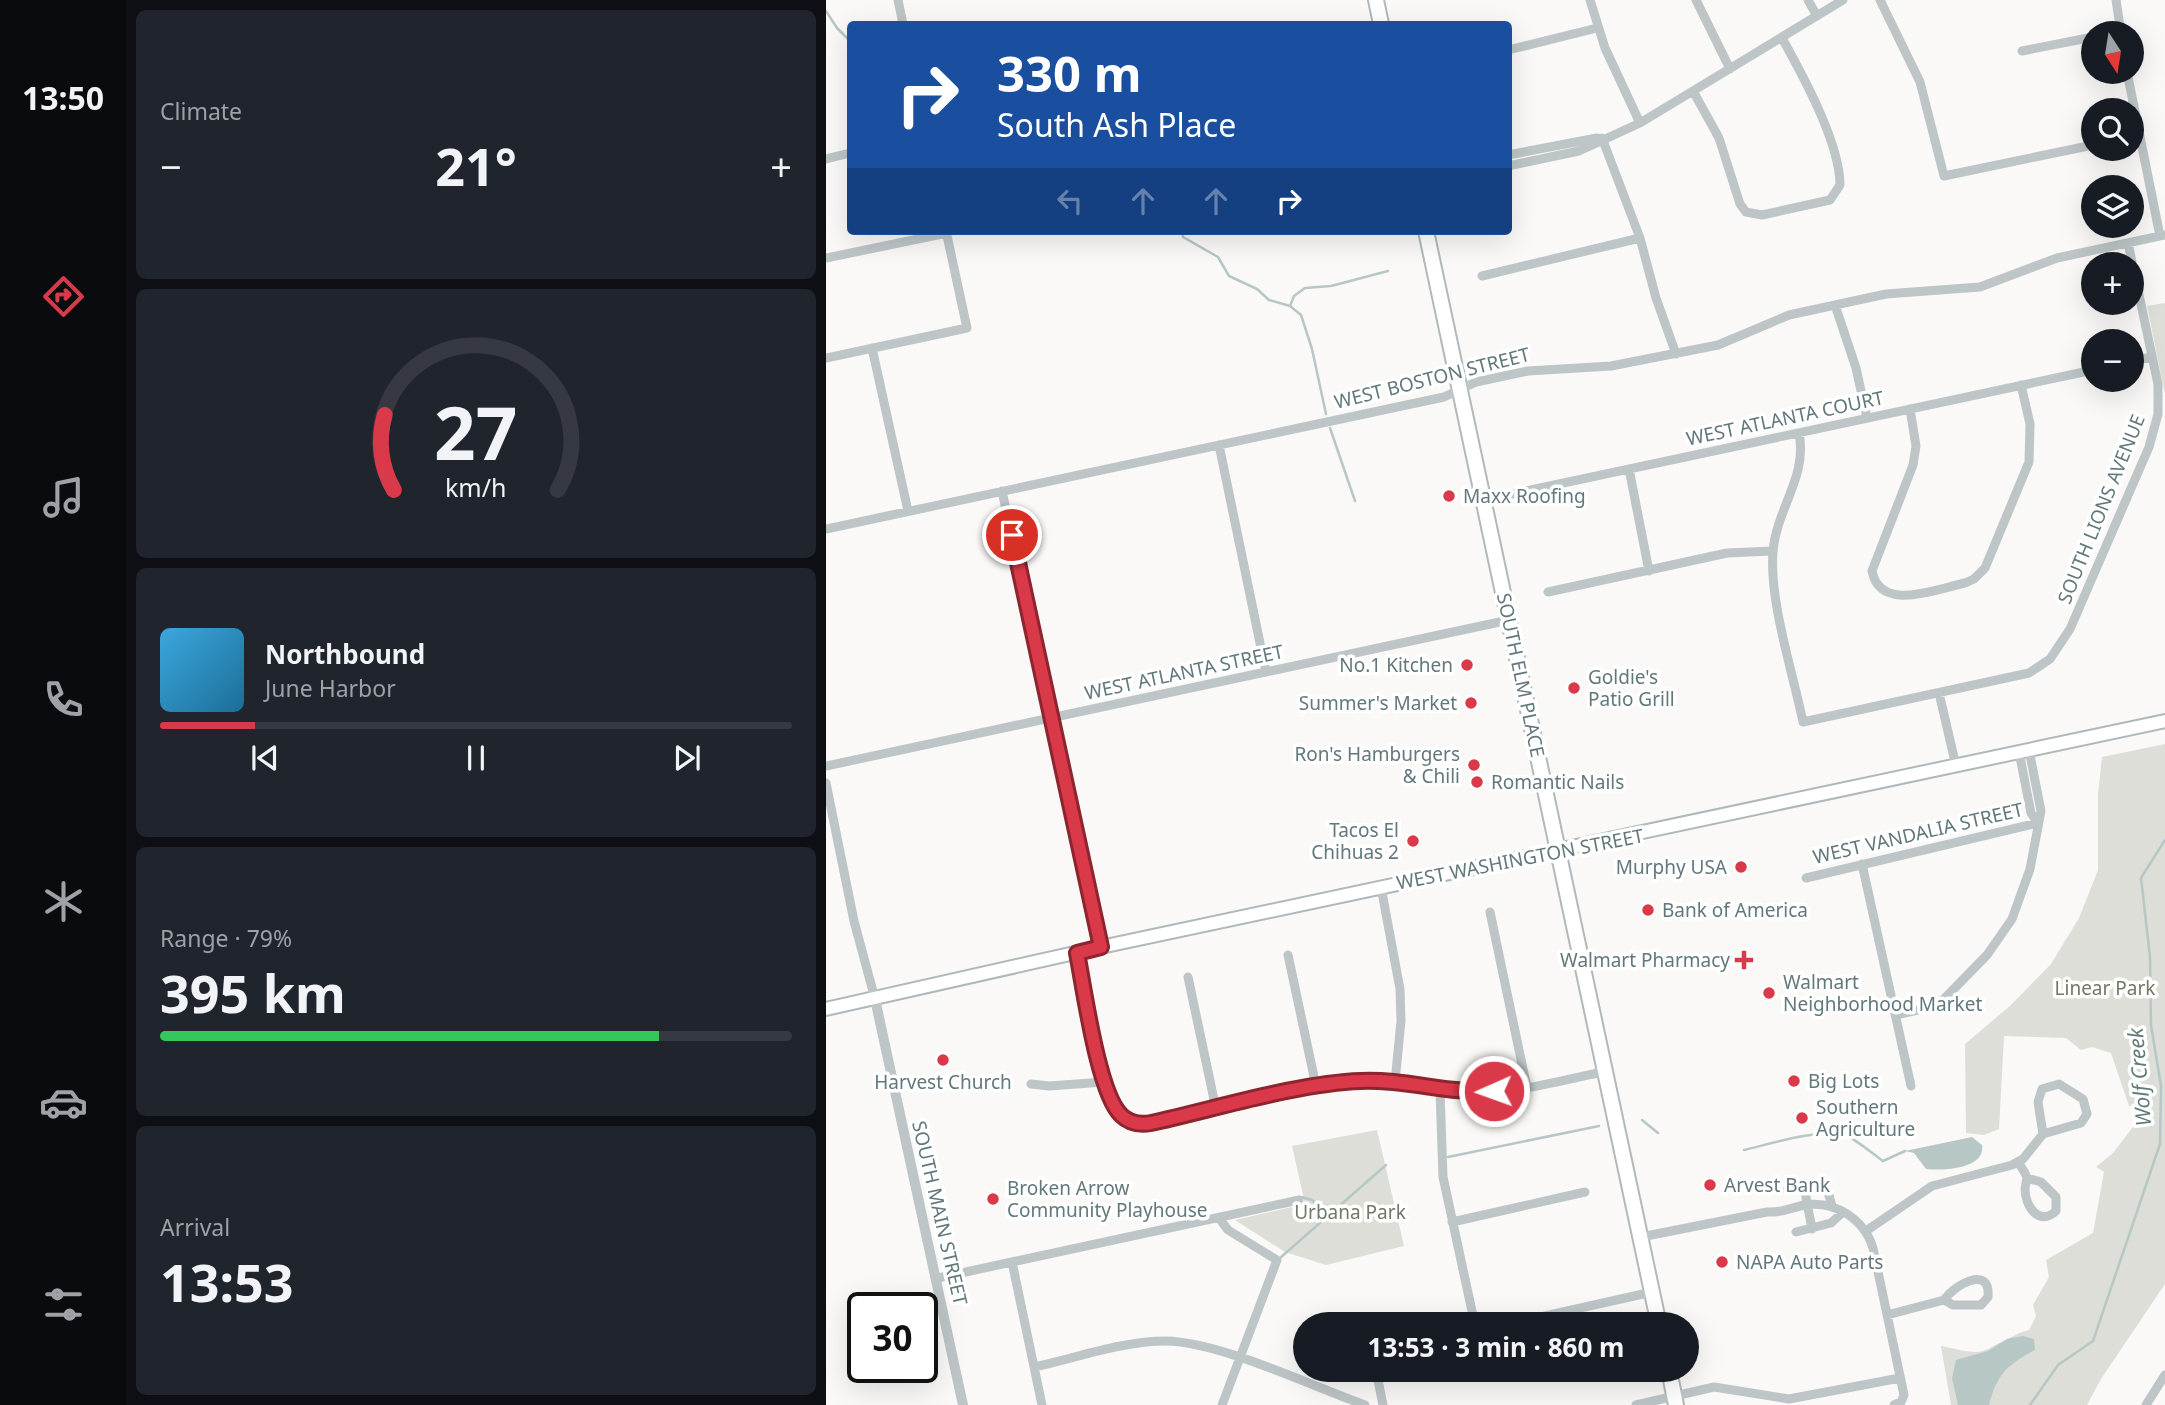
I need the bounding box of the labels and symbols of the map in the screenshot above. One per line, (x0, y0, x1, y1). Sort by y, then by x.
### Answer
north arrow (2081, 21, 2144, 84)
street label: WEST BOSTON STREET (1331, 341, 1533, 415)
street label: WEST ATLANTA COURT (1684, 384, 1886, 452)
street label: SOUTH LIONS AVENUE (2051, 410, 2151, 608)
place label: Maxx Roofing (1463, 483, 1586, 509)
marker: Maxx Roofing (1441, 488, 1457, 504)
pin (982, 505, 1042, 565)
street label: SOUTH ELM PLACE (1491, 591, 1551, 759)
street label: WEST ATLANTA STREET (1082, 638, 1286, 706)
place label: No.1 Kitchen (1339, 652, 1453, 678)
marker: No.1 Kitchen (1459, 657, 1475, 673)
place label: Goldie's Patio Grill (1588, 664, 1675, 712)
marker: Goldie's Patio Grill (1566, 680, 1582, 696)
place label: Summer's Market (1299, 690, 1457, 716)
marker: Summer's Market (1463, 695, 1479, 711)
place label: Ron's Hamburgers & Chili (1294, 741, 1460, 789)
marker: Ron's Hamburgers & Chili (1466, 757, 1482, 773)
place label: Romantic Nails (1491, 769, 1624, 795)
marker: Romantic Nails (1469, 774, 1485, 790)
street label: WEST VANDALIA STREET (1810, 796, 2026, 870)
place label: Tacos El Chihuas 2 (1311, 817, 1399, 865)
street label: WEST WASHINGTON STREET (1394, 822, 1646, 896)
marker: Tacos El Chihuas 2 (1405, 833, 1421, 849)
place label: Murphy USA (1616, 854, 1728, 880)
marker: Murphy USA (1733, 859, 1749, 875)
place label: Bank of America (1662, 897, 1808, 923)
marker: Bank of America (1640, 902, 1656, 918)
place label: Walmart Pharmacy (1560, 947, 1730, 973)
marker: Walmart Pharmacy (1736, 952, 1752, 968)
place label: Walmart Neighborhood Market (1783, 969, 1982, 1017)
park label: Linear Park (2055, 975, 2155, 1001)
marker: Walmart Neighborhood Market (1761, 985, 1777, 1001)
water label: Wolf Creek (2121, 1025, 2157, 1127)
marker: Harvest Church (935, 1052, 951, 1068)
position arrow (1457, 1054, 1531, 1128)
place label: Big Lots (1808, 1068, 1879, 1094)
place label: Harvest Church (874, 1069, 1012, 1095)
marker: Big Lots (1786, 1073, 1802, 1089)
place label: Southern Agriculture (1816, 1094, 1915, 1142)
marker: Southern Agriculture (1794, 1110, 1810, 1126)
street label: SOUTH MAIN STREET (906, 1118, 974, 1308)
place label: Arvest Bank (1724, 1172, 1830, 1198)
place label: Broken Arrow Community Playhouse (1007, 1175, 1207, 1223)
marker: Arvest Bank (1702, 1177, 1718, 1193)
marker: Broken Arrow Community Playhouse (985, 1191, 1001, 1207)
park label: Urbana Park (1294, 1199, 1406, 1225)
place label: NAPA Auto Parts (1736, 1249, 1883, 1275)
marker: NAPA Auto Parts (1714, 1254, 1730, 1270)
speed limit sign: 30 (847, 1292, 938, 1383)

